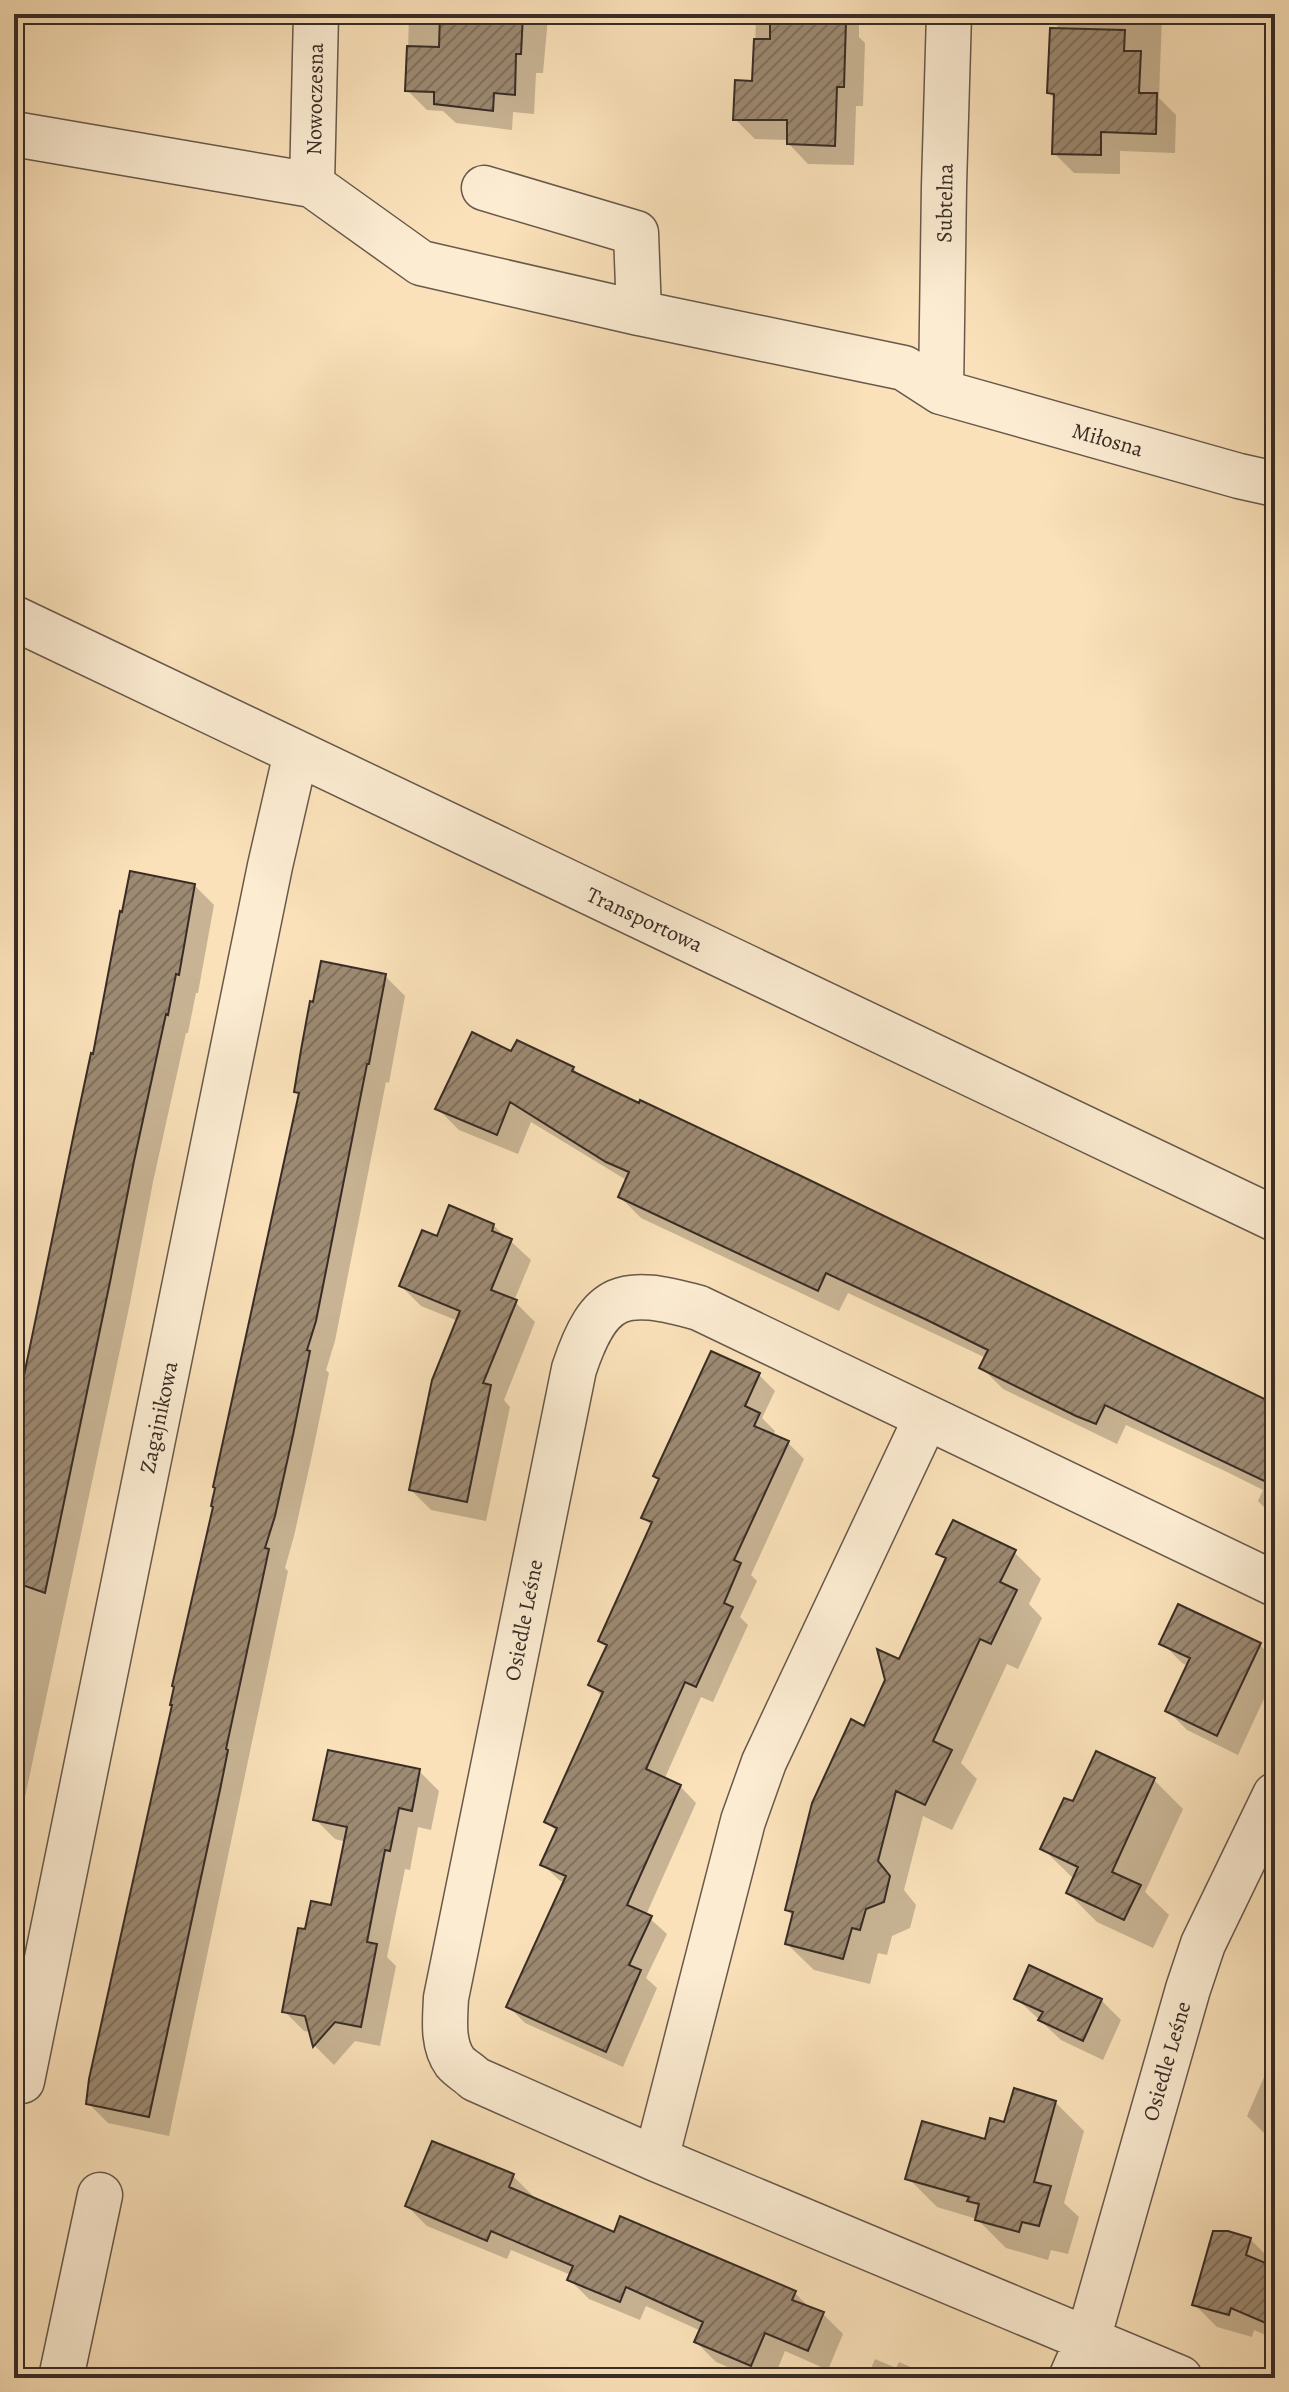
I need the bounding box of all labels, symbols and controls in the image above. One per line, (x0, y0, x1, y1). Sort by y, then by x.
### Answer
street label: Nowoczesna (299, 42, 331, 156)
street label: Subtelna (929, 162, 961, 243)
street label: Miłosna (1069, 416, 1148, 465)
street label: Transportowa (582, 880, 708, 960)
street label: Zagajnikowa (132, 1358, 186, 1476)
street label: Osiedle Leśne (497, 1557, 550, 1684)
street label: Osiedle Leśne (1136, 1998, 1198, 2125)

